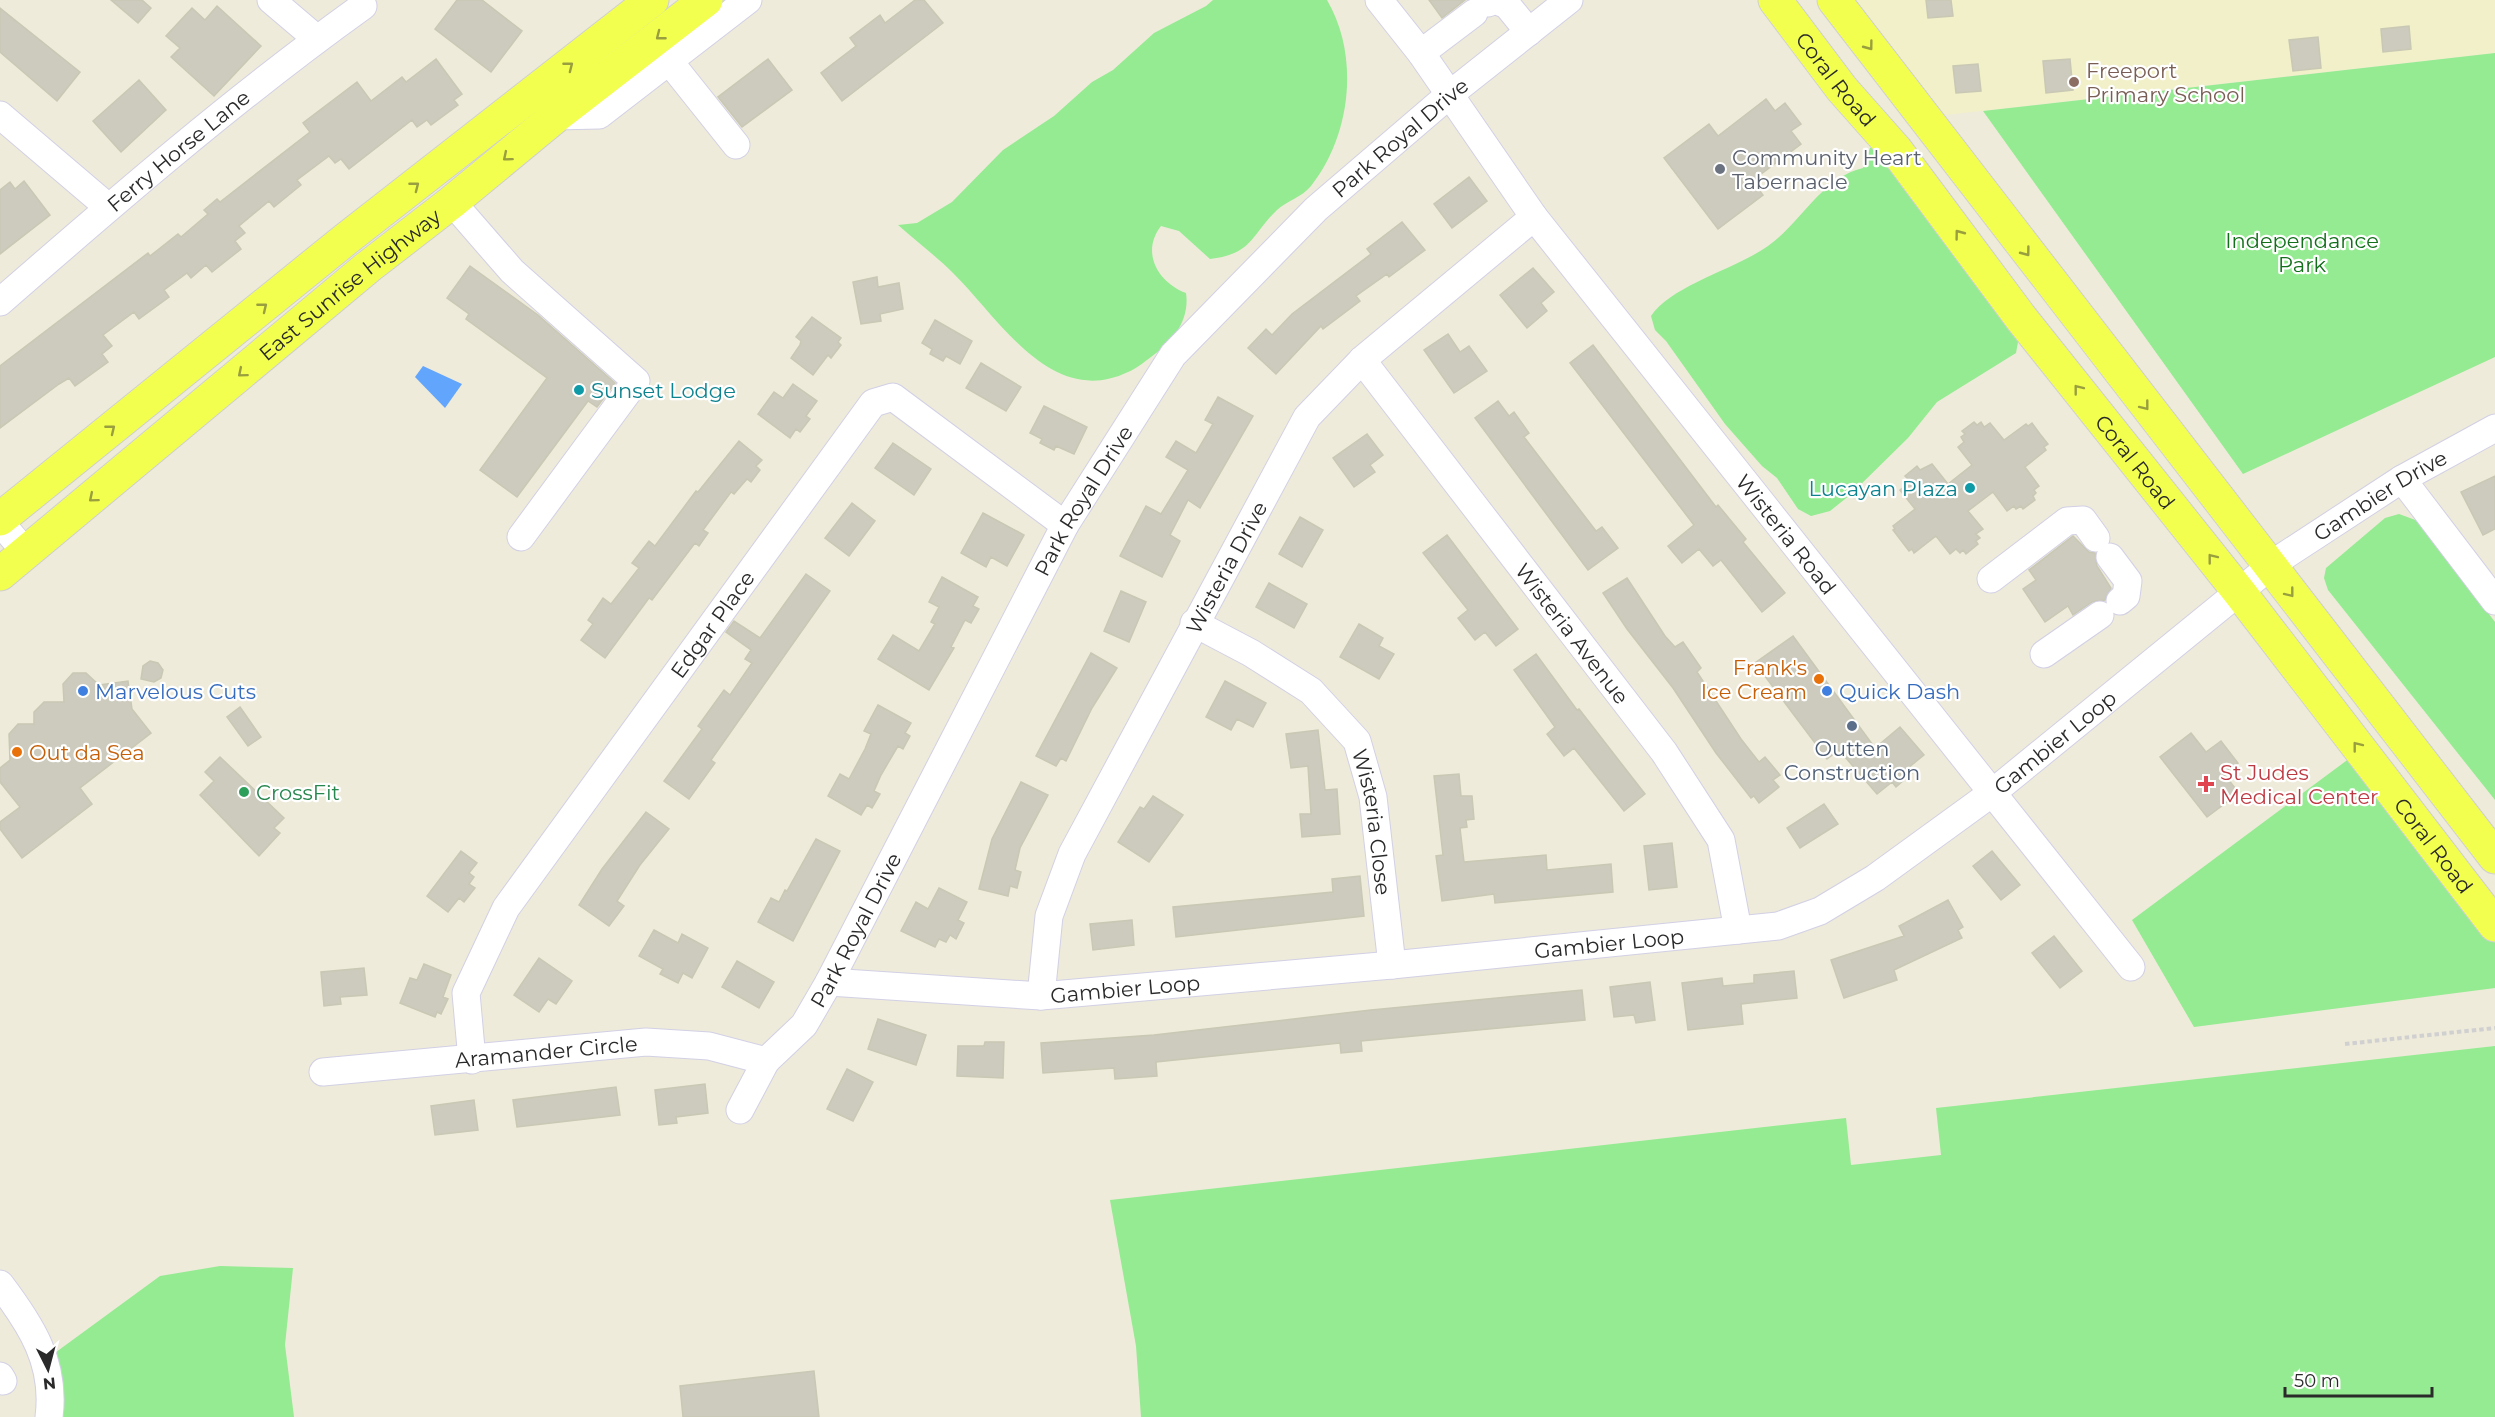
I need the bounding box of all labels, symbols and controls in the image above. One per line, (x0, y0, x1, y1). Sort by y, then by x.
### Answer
street label: Coral Road (1791, 27, 1881, 131)
one-way arrow (656, 28, 667, 39)
one-way arrow (1862, 40, 1873, 51)
place label: Freeport Primary School (2086, 58, 2245, 107)
one-way arrow (562, 62, 573, 73)
street label: Park Royal Drive (1327, 72, 1473, 202)
marker: Freeport Primary School (2067, 75, 2081, 89)
street label: Ferry Horse Lane (102, 84, 255, 217)
place label: Community Heart Tabernacle (1732, 145, 1922, 194)
one-way arrow (503, 149, 514, 160)
marker: Community Heart Tabernacle (1713, 162, 1727, 176)
one-way arrow (409, 182, 420, 193)
street label: East Sunrise Highway (254, 203, 446, 365)
park label: Independance Park (2225, 228, 2379, 277)
one-way arrow (1955, 230, 1966, 241)
one-way arrow (2018, 245, 2029, 256)
one-way arrow (256, 303, 267, 314)
one-way arrow (238, 366, 249, 377)
place label: Sunset Lodge (591, 378, 736, 403)
marker: Sunset Lodge (572, 383, 586, 397)
one-way arrow (2074, 385, 2085, 396)
one-way arrow (2138, 399, 2149, 410)
street label: Coral Road (2090, 409, 2181, 514)
street label: Park Royal Drive (1028, 421, 1138, 580)
one-way arrow (104, 426, 115, 437)
street label: Gambier Drive (2309, 444, 2451, 546)
street label: Wisteria Road (1731, 469, 1842, 599)
place label: Lucayan Plaza (1809, 476, 1958, 501)
marker: Lucayan Plaza (1963, 481, 1977, 495)
one-way arrow (89, 491, 100, 502)
street label: Wisteria Drive (1180, 497, 1272, 638)
one-way arrow (2208, 554, 2219, 565)
street label: Wisteria Avenue (1511, 558, 1635, 709)
street label: Edgar Place (665, 566, 759, 683)
one-way arrow (2283, 586, 2294, 597)
place label: Frank's Ice Cream (1701, 655, 1807, 704)
marker: Frank's Ice Cream (1812, 672, 1826, 686)
place label: Marvelous Cuts (95, 679, 256, 704)
place label: Quick Dash (1839, 679, 1960, 704)
marker: Marvelous Cuts (76, 684, 90, 698)
marker: Quick Dash (1820, 684, 1834, 698)
street label: Gambier Loop (1989, 685, 2121, 799)
marker: Outten Construction (1845, 719, 1859, 733)
place label: Outten Construction (1784, 736, 1920, 785)
place label: Out da Sea (29, 740, 145, 765)
one-way arrow (2353, 741, 2364, 752)
marker: Out da Sea (10, 745, 24, 759)
street label: Wisteria Close (1347, 746, 1396, 896)
place label: St Judes Medical Center (2220, 760, 2379, 809)
marker: St Judes Medical Center (2197, 775, 2215, 793)
place label: CrossFit (256, 780, 340, 805)
marker: CrossFit (237, 785, 251, 799)
street label: Coral Road (2389, 793, 2478, 898)
street label: Park Royal Drive (805, 848, 906, 1012)
street label: Gambier Loop (1533, 923, 1685, 963)
street label: Gambier Loop (1049, 970, 1201, 1008)
street label: Aramander Circle (454, 1030, 639, 1072)
north arrow (18, 1339, 78, 1399)
scale bar (2285, 1360, 2432, 1398)
text: 50 m (2294, 1370, 2340, 1392)
text: N (42, 1373, 57, 1394)

